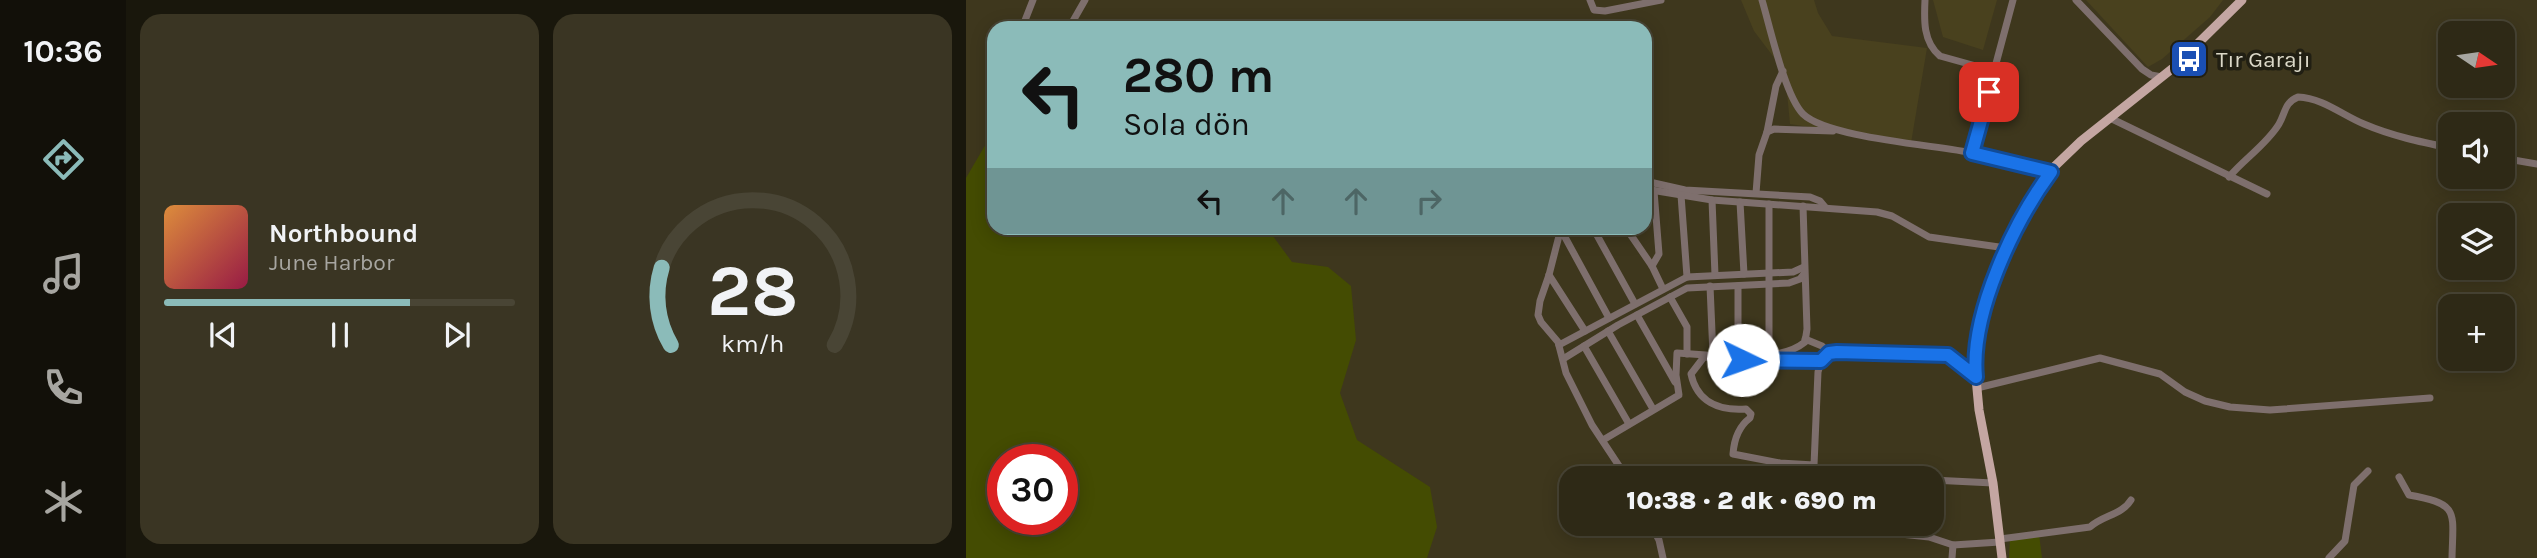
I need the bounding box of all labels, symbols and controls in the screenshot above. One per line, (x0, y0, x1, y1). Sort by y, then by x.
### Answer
north arrow (2438, 21, 2515, 98)
map controls (2438, 21, 2515, 371)
text: 10:36 (23, 33, 103, 70)
bus stop icon: Tır Garajı (2168, 38, 2210, 80)
place label: Tır Garajı (2216, 46, 2311, 73)
text: 280 m (1123, 47, 1274, 104)
icon: left (1008, 49, 1099, 140)
pin (1959, 62, 2019, 122)
icon: arrive (1970, 73, 2008, 111)
text: Sola dön (1123, 106, 1250, 143)
button: sound (2438, 112, 2515, 189)
icon: directions (39, 135, 88, 184)
icon: left (1191, 182, 1229, 220)
icon: ahead (1264, 182, 1302, 220)
icon: ahead (1337, 182, 1375, 220)
icon: right (1410, 182, 1448, 220)
button: layers (2438, 203, 2515, 280)
text: Northbound (269, 218, 418, 249)
text: 28 (707, 248, 798, 333)
icon: music (39, 249, 88, 298)
text: June Harbor (269, 249, 394, 276)
button: + (2438, 294, 2515, 371)
icon: previous (204, 316, 242, 354)
icon: pause (321, 316, 359, 354)
icon: next (438, 316, 476, 354)
position arrow (1706, 323, 1780, 397)
text: km/h (721, 329, 784, 358)
icon: phone (39, 363, 88, 412)
speed limit sign: 30 (987, 444, 1078, 535)
icon: climate (39, 477, 88, 526)
text: 10:38 · 2 dk · 690 m (1626, 485, 1877, 516)

